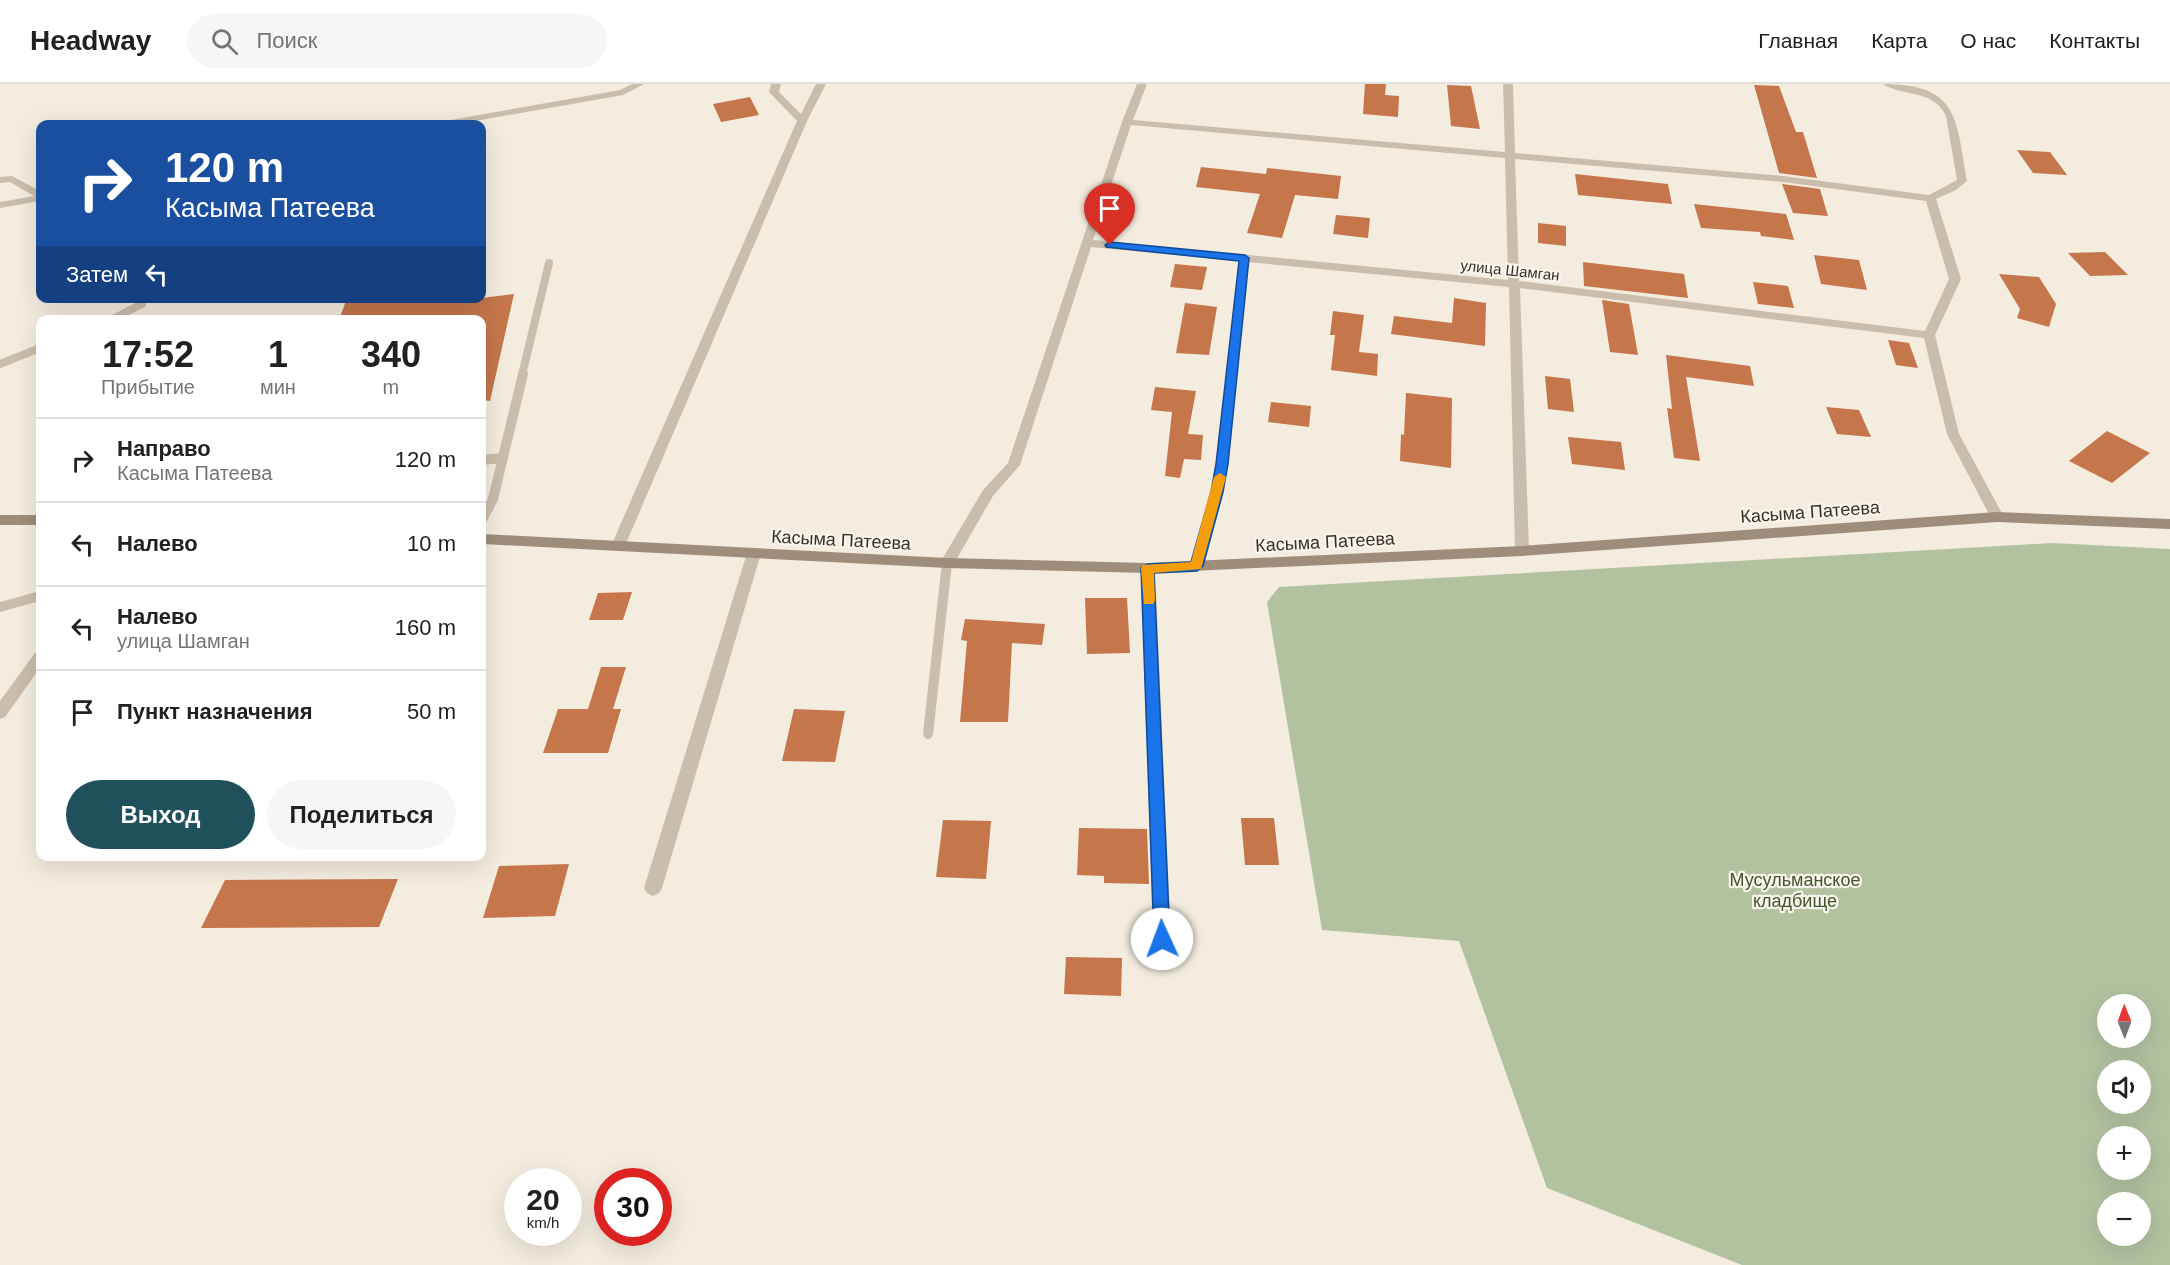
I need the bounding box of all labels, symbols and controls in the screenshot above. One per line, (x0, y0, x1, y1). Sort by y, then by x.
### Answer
search box (187, 14, 607, 68)
text: Headway (30, 25, 151, 56)
icon: search (208, 25, 241, 58)
text: Поиск (256, 28, 317, 53)
text: Главная (1758, 29, 1838, 52)
text: Карта (1871, 29, 1927, 52)
text: О нас (1960, 29, 2016, 52)
text: Контакты (2049, 29, 2140, 52)
icon: right (66, 144, 144, 222)
text: 120 m (165, 144, 284, 191)
pin (1084, 183, 1135, 245)
icon: arrive (1093, 192, 1126, 225)
text: Касыма Патеева (165, 193, 375, 223)
street label: улица Шамган (1460, 256, 1560, 284)
icon: left (140, 258, 173, 291)
text: Затем (66, 262, 128, 287)
text: 17:52 (102, 334, 194, 375)
text: 1 (268, 334, 288, 375)
text: 340 (361, 334, 421, 375)
text: Прибытие (101, 376, 195, 398)
text: мин (260, 376, 296, 398)
text: m (383, 376, 399, 398)
text: Направо (117, 436, 211, 461)
icon: right (66, 444, 99, 477)
text: 120 m (395, 447, 456, 472)
text: Касыма Патеева (117, 462, 272, 484)
street label: Касыма Патеева (1740, 497, 1881, 527)
street label: Касыма Патеева (771, 526, 912, 554)
icon: left (66, 528, 99, 561)
street label: Касыма Патеева (1255, 528, 1396, 556)
text: Налево (117, 531, 198, 556)
text: 10 m (407, 531, 456, 556)
text: Налево (117, 604, 198, 629)
icon: left (66, 612, 99, 645)
text: 160 m (395, 615, 456, 640)
text: улица Шамган (117, 630, 250, 652)
icon: arrive (66, 696, 99, 729)
text: Пункт назначения (117, 699, 313, 724)
text: 50 m (407, 699, 456, 724)
button: Выход (66, 780, 255, 849)
button: Поделиться (267, 780, 456, 849)
park label: Мусульманское кладбище (1730, 870, 1860, 911)
position arrow (1130, 907, 1194, 971)
north arrow (2097, 994, 2151, 1048)
map controls (2097, 994, 2151, 1246)
button: sound (2097, 1060, 2151, 1114)
button: + (2097, 1126, 2151, 1180)
speed limit sign: 30 (594, 1168, 672, 1246)
text: 20 (526, 1183, 560, 1216)
button: − (2097, 1192, 2151, 1246)
text: km/h (527, 1214, 559, 1231)

